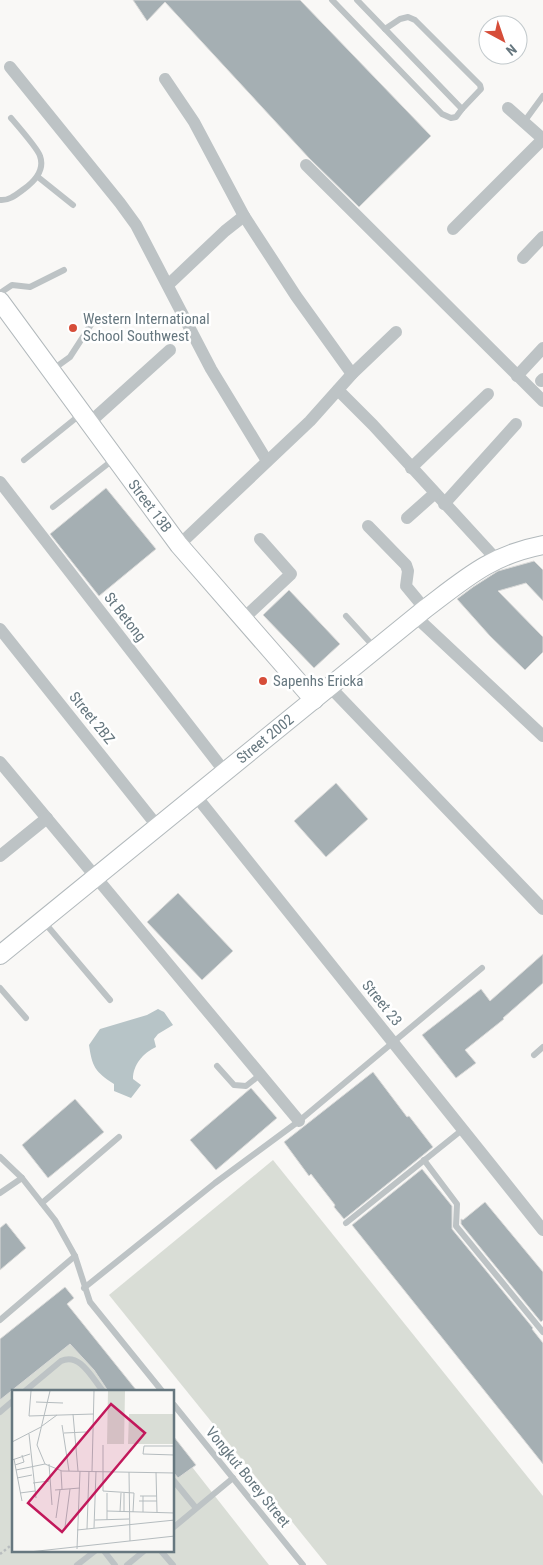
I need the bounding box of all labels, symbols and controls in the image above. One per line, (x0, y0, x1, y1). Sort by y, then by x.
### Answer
north arrow (478, 15, 528, 65)
text: N (503, 41, 520, 59)
place label: Western International School Southwest (83, 310, 210, 345)
marker: Western International School Southwest (67, 322, 79, 334)
street label: Street 13B (124, 476, 176, 536)
street label: St Betong (100, 589, 150, 645)
place label: Sapenhs Ericka (273, 672, 364, 690)
marker: Sapenhs Ericka (257, 675, 269, 687)
street label: Street 2BZ (65, 688, 119, 748)
street label: Street 2002 (233, 711, 297, 767)
street label: Street 23 (358, 977, 406, 1029)
inset map (12, 1390, 175, 1552)
street label: Vongkut Borey Street (202, 1423, 294, 1531)

